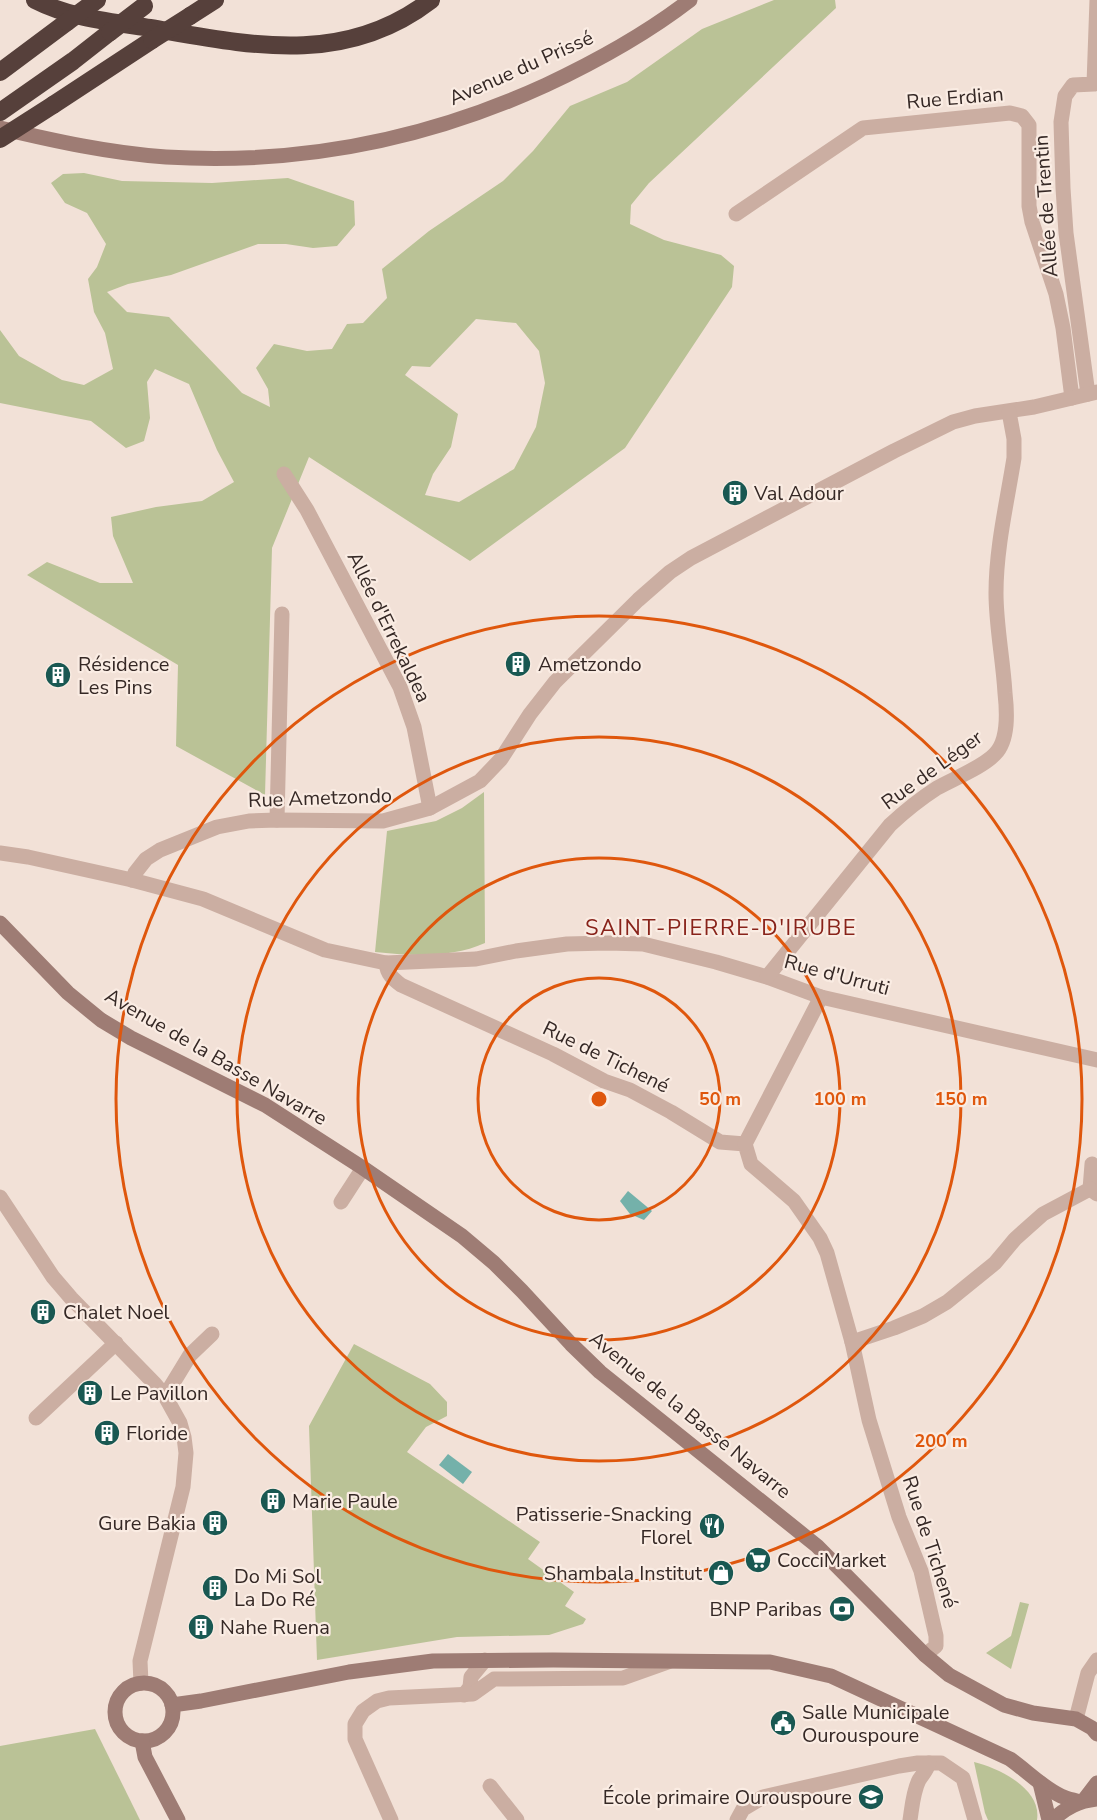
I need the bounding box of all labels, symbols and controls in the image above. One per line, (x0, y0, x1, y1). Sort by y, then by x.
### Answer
street label: Avenue du Prissé (445, 24, 597, 112)
street label: Rue Erdian (905, 80, 1005, 116)
street label: Allée de Trentin (1028, 134, 1064, 278)
building icon: Val Adour (720, 478, 750, 508)
place label: Val Adour (753, 480, 844, 507)
street label: Allée d'Errekaldea (341, 547, 437, 707)
building icon: Ametzondo (503, 649, 533, 679)
place label: Résidence Les Pins (78, 651, 169, 701)
place label: Ametzondo (538, 651, 642, 678)
building icon: Résidence Les Pins (43, 660, 73, 690)
street label: Rue de Léger (876, 724, 988, 816)
street label: Rue Ametzondo (248, 782, 392, 814)
district label: SAINT-PIERRE-D'IRUBE (585, 913, 857, 943)
street label: Rue d'Urruti (781, 948, 893, 1002)
street label: Avenue de la Basse Navarre (100, 982, 332, 1132)
street label: Rue de Tichené (538, 1015, 674, 1099)
text: 50 m (699, 1087, 741, 1111)
text: 100 m (813, 1087, 867, 1111)
text: 150 m (934, 1087, 988, 1111)
centre of rings (589, 1089, 609, 1109)
building icon: Chalet Noel (28, 1297, 58, 1327)
place label: Chalet Noel (63, 1299, 170, 1326)
street label: Avenue de la Basse Navarre (583, 1325, 797, 1505)
building icon: Le Pavillon (75, 1378, 105, 1408)
place label: Le Pavillon (110, 1380, 208, 1407)
building icon: Floride (92, 1418, 122, 1448)
place label: Floride (126, 1420, 188, 1447)
text: 200 m (914, 1429, 968, 1453)
street label: Rue de Tichené (896, 1472, 964, 1612)
building icon: Marie Paule (258, 1486, 288, 1516)
place label: Marie Paule (292, 1488, 398, 1515)
place label: Patisserie-Snacking Florel (516, 1501, 692, 1551)
building icon: Gure Bakia (200, 1508, 230, 1538)
place label: Gure Bakia (98, 1510, 196, 1537)
restaurant icon: Patisserie-Snacking Florel (697, 1511, 727, 1541)
supermarket icon: CocciMarket (743, 1545, 773, 1575)
place label: CocciMarket (777, 1547, 887, 1574)
shop icon: Shambala Institut (706, 1558, 736, 1588)
place label: Shambala Institut (544, 1560, 703, 1587)
place label: Do Mi Sol La Do Ré (234, 1563, 321, 1613)
building icon: Do Mi Sol La Do Ré (200, 1573, 230, 1603)
bank icon: BNP Paribas (827, 1594, 857, 1624)
place label: BNP Paribas (709, 1596, 822, 1623)
building icon: Nahe Ruena (186, 1612, 216, 1642)
place label: Nahe Ruena (220, 1614, 330, 1641)
place label: Salle Municipale Ourouspoure (802, 1699, 949, 1749)
public building icon: Salle Municipale Ourouspoure (768, 1708, 798, 1738)
school or university icon: École primaire Ourouspoure (856, 1782, 886, 1812)
place label: École primaire Ourouspoure (603, 1784, 852, 1811)

